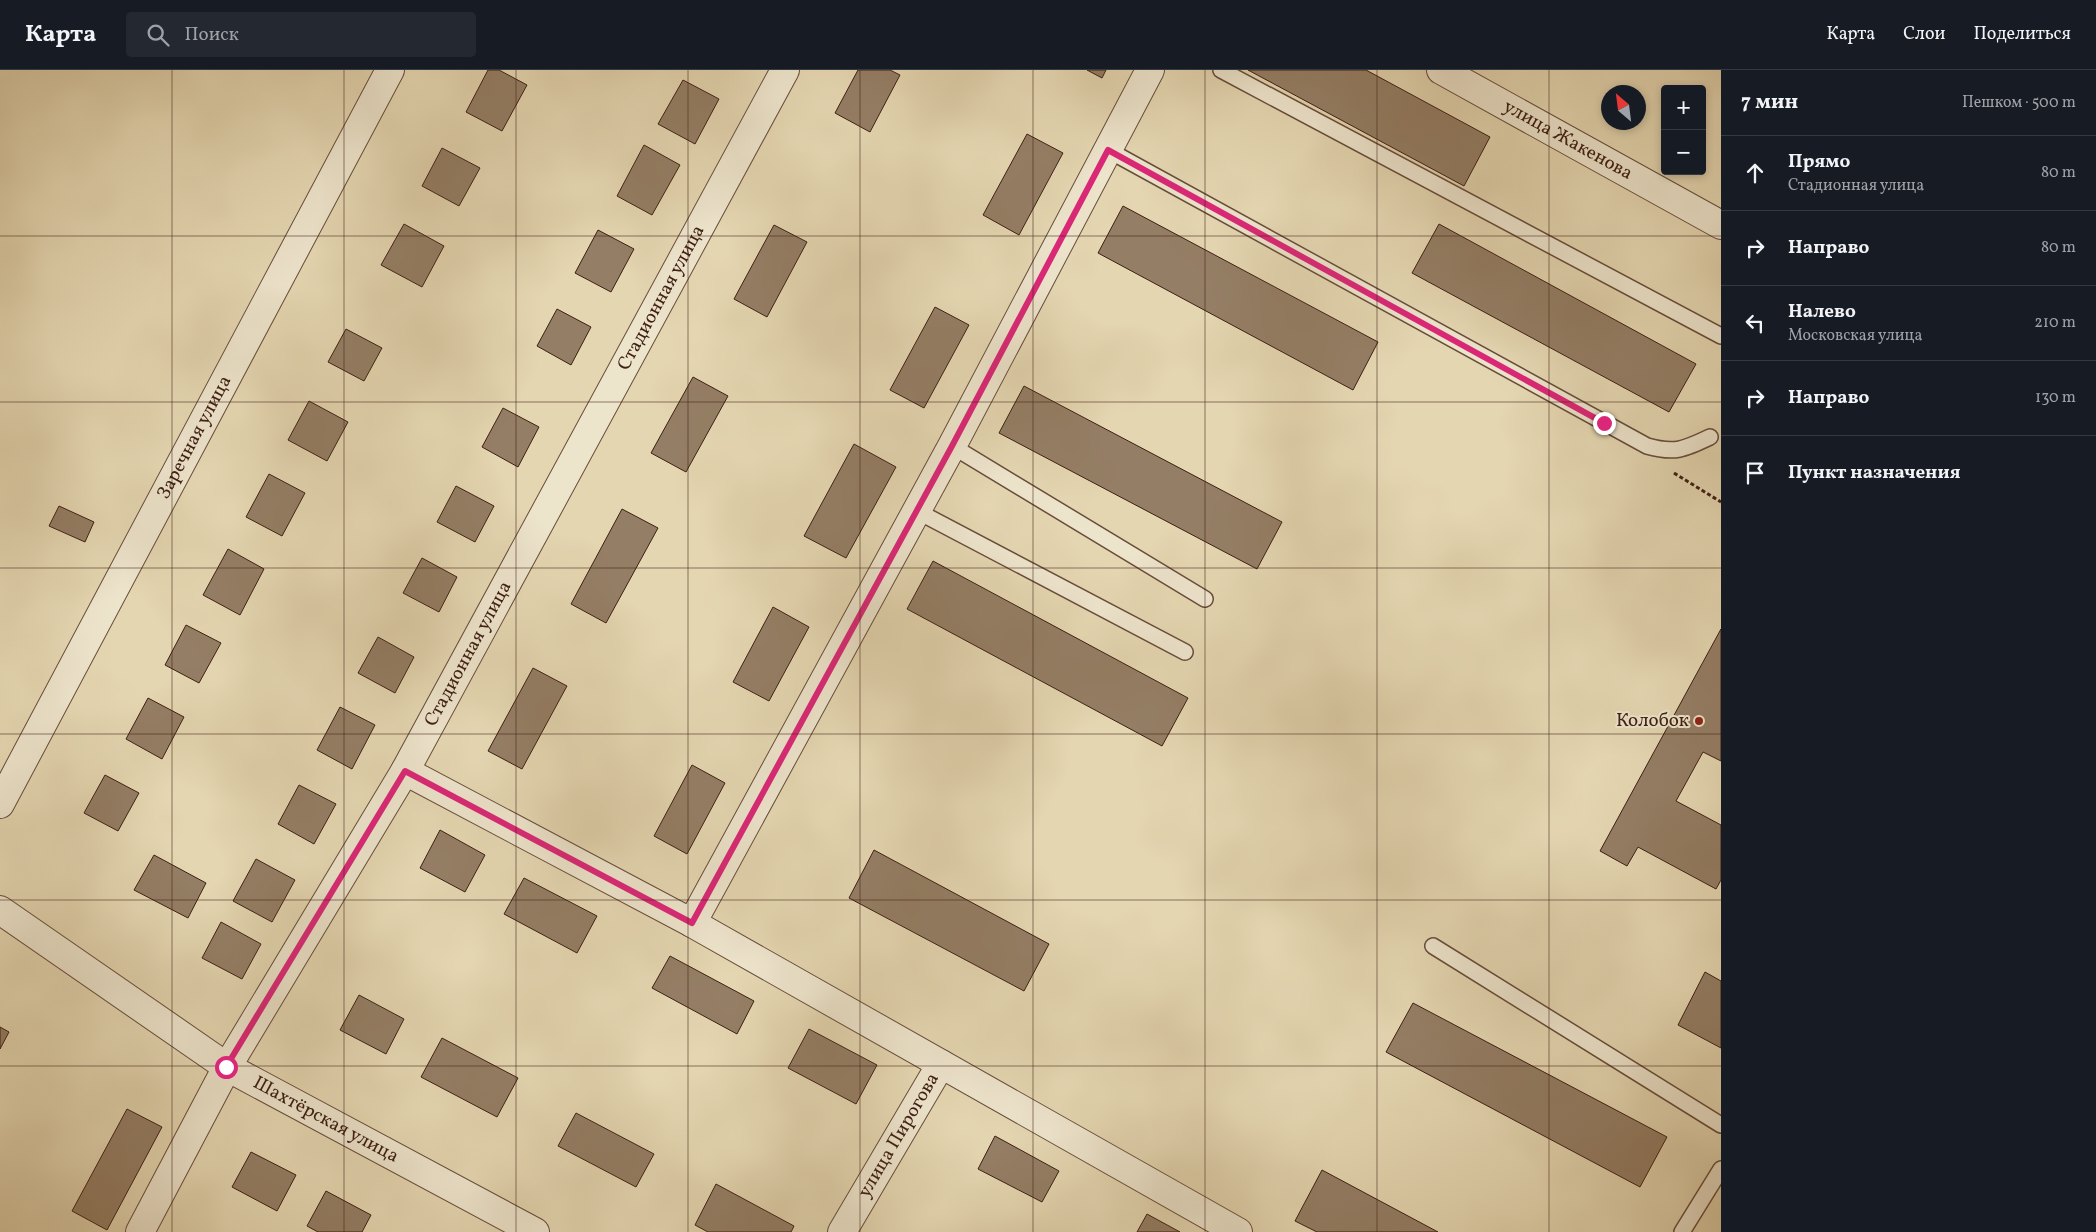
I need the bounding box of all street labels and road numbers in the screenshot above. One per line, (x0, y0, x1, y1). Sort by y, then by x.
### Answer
street label: улица Жакенова (1498, 94, 1637, 187)
street label: Стадионная улица (611, 221, 711, 375)
street label: Заречная улица (151, 371, 238, 504)
street label: Стадионная улица (418, 577, 518, 731)
street label: улица Пирогова (852, 1068, 946, 1203)
street label: Шахтёрская улица (248, 1070, 403, 1170)

